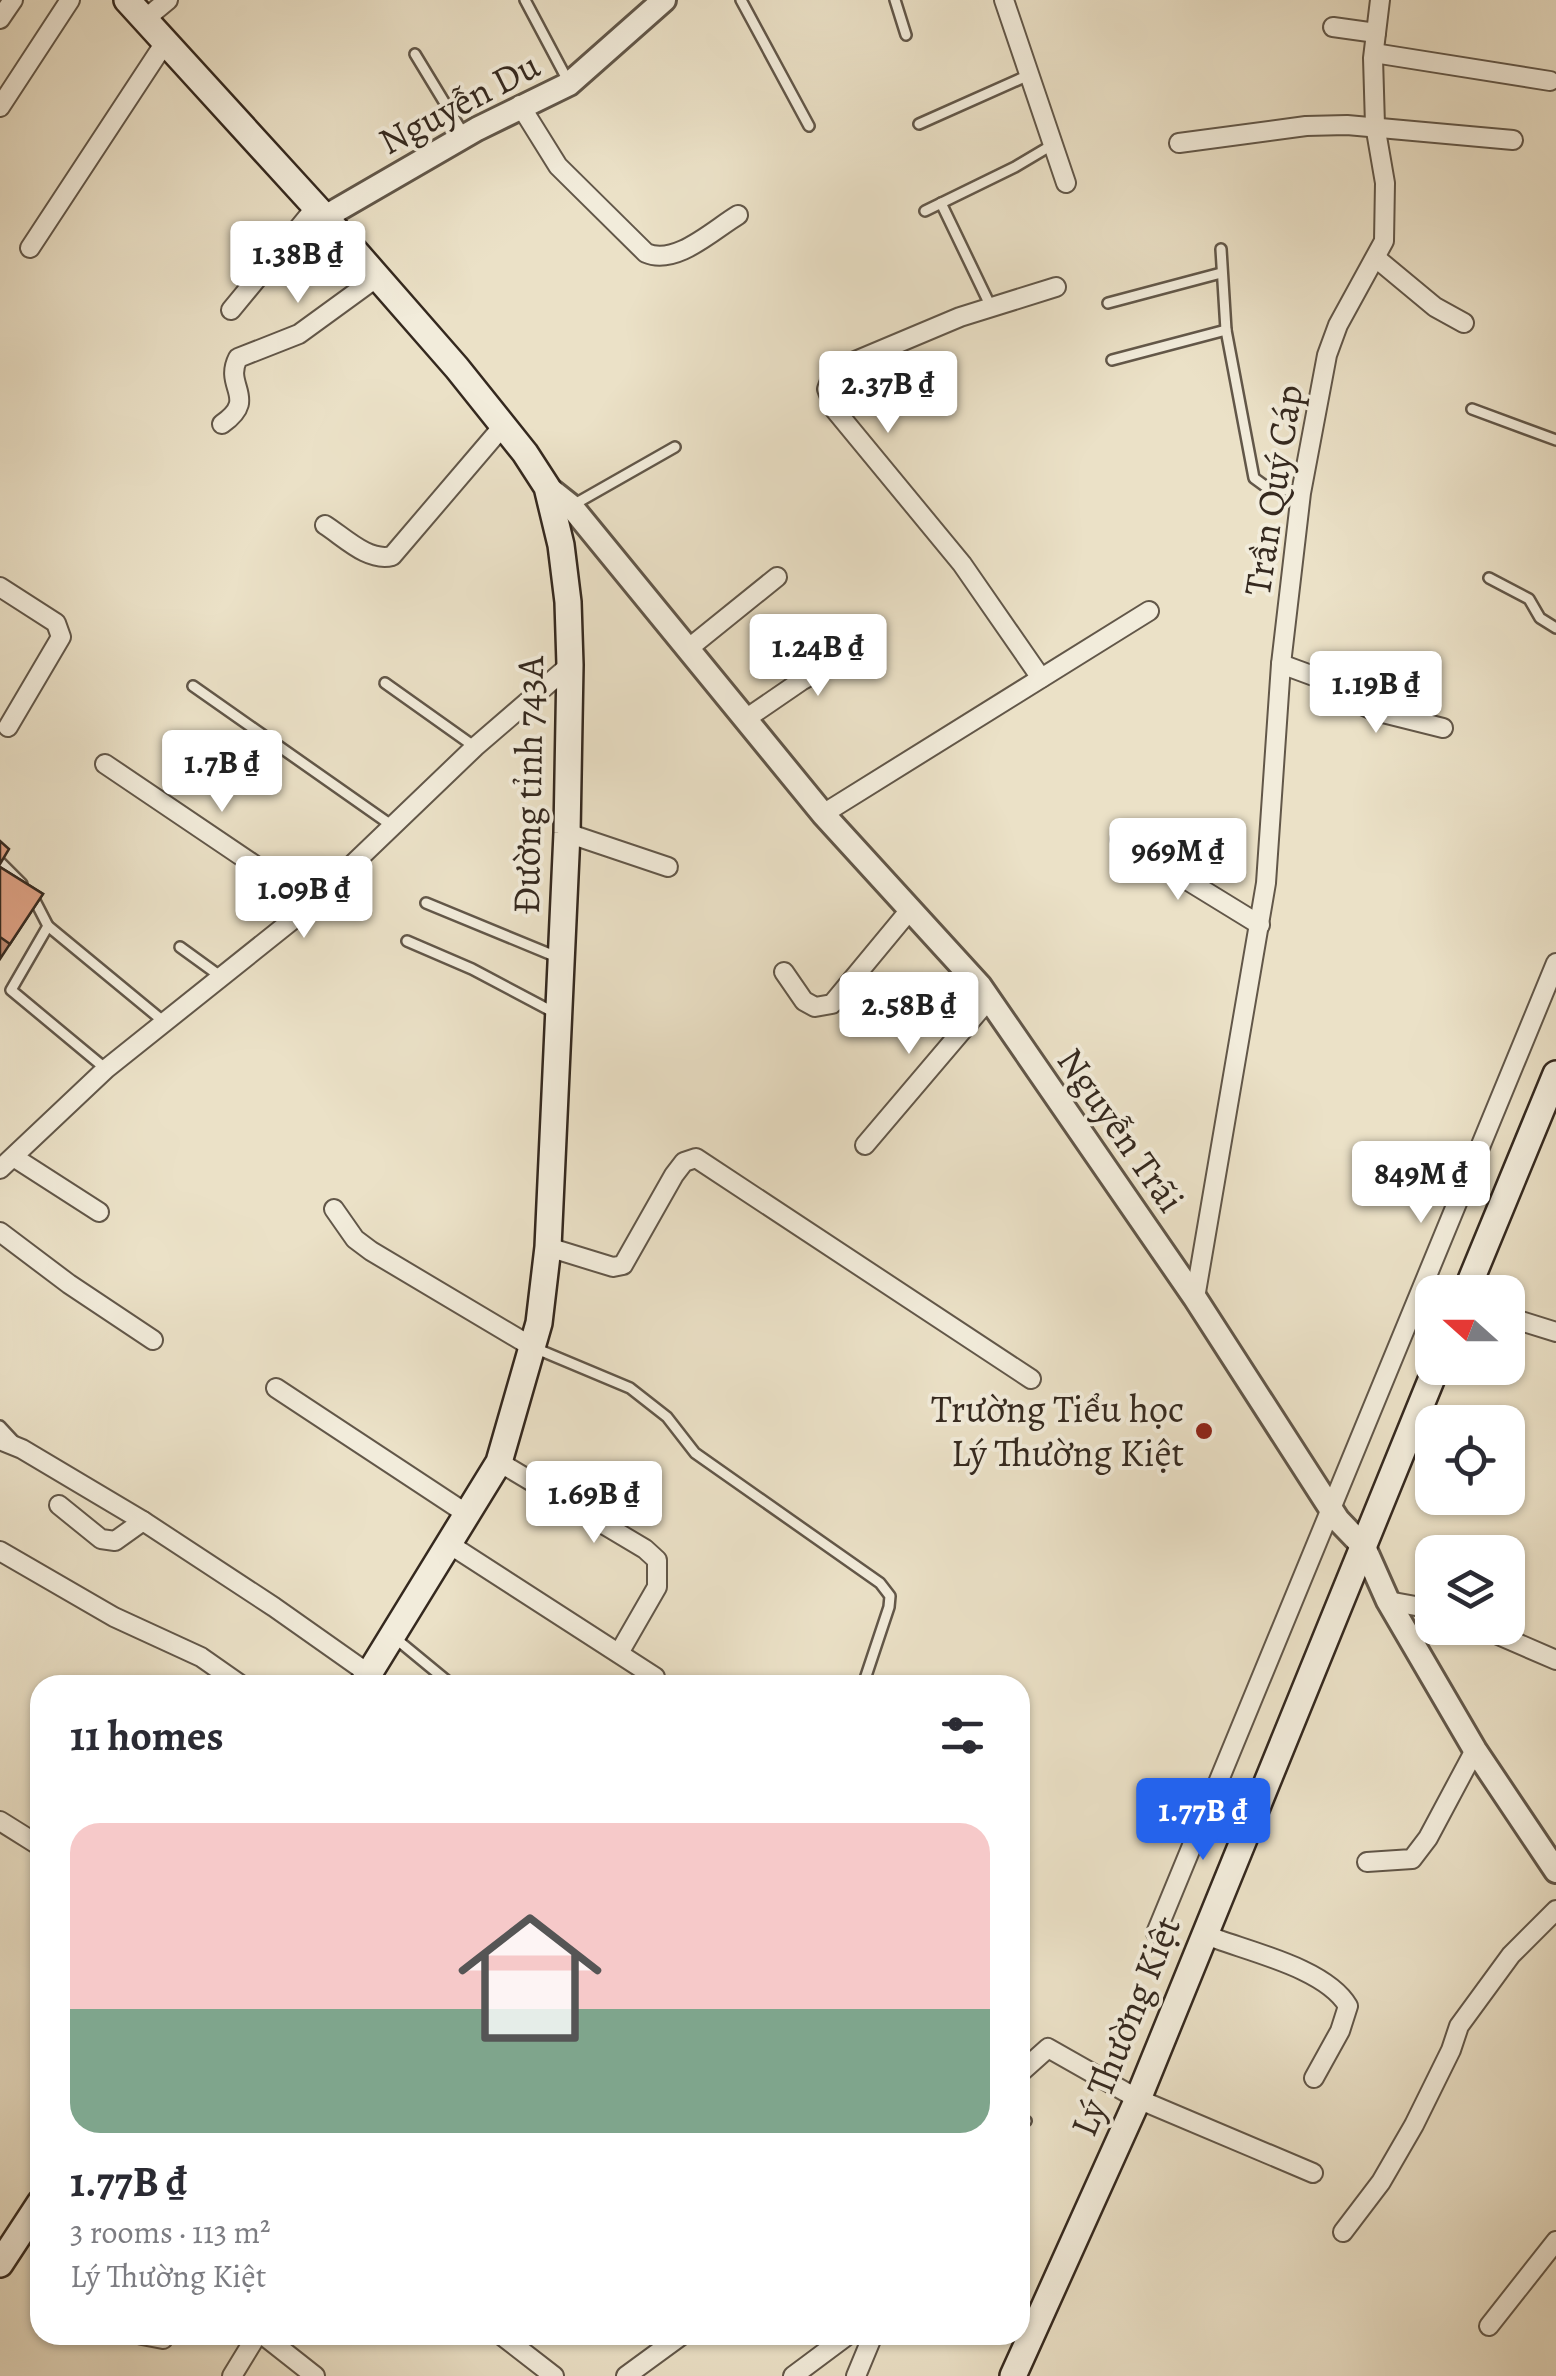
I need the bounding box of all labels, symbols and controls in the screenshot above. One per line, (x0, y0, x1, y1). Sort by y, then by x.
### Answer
street label: Nguyễn Du (369, 39, 549, 167)
pin: 1.38B ₫ (206, 221, 390, 306)
text: 1.38B ₫ (252, 231, 344, 275)
pin: 2.37B ₫ (796, 351, 980, 436)
text: 2.37B ₫ (841, 361, 935, 405)
street label: Trần Quý Cáp (1231, 381, 1315, 599)
pin: 1.24B ₫ (726, 614, 910, 699)
text: 1.24B ₫ (772, 624, 864, 668)
pin: 1.19B ₫ (1284, 651, 1468, 736)
street label: Đường tỉnh 743A (500, 655, 556, 915)
text: 1.19B ₫ (1332, 661, 1420, 705)
pin: 1.7B ₫ (141, 730, 303, 815)
text: 1.7B ₫ (184, 740, 260, 784)
pin: 969M ₫ (1097, 818, 1259, 903)
text: 969M ₫ (1131, 828, 1225, 872)
pin: 1.09B ₫ (212, 856, 396, 941)
text: 1.09B ₫ (257, 866, 351, 910)
pin: 2.58B ₫ (817, 972, 1001, 1057)
text: 2.58B ₫ (861, 982, 957, 1026)
street label: Nguyễn Trãi (1045, 1037, 1197, 1223)
pin: 849M ₫ (1340, 1141, 1502, 1226)
text: 849M ₫ (1374, 1151, 1468, 1195)
north arrow (1415, 1275, 1525, 1385)
map controls (1415, 1275, 1525, 1645)
place label: Trường Tiểu học Lý Thường Kiệt (931, 1383, 1184, 1479)
button: locate (1415, 1405, 1525, 1515)
marker: Trường Tiểu học Lý Thường Kiệt (1193, 1420, 1215, 1442)
pin: 1.69B ₫ (502, 1461, 686, 1546)
text: 1.69B ₫ (548, 1471, 640, 1515)
button: layers (1415, 1535, 1525, 1645)
text: 11 homes (70, 1707, 224, 1764)
icon: filters (935, 1708, 990, 1763)
pin: 1.77B ₫ (1111, 1778, 1295, 1863)
text: 1.77B ₫ (1158, 1788, 1248, 1832)
icon: home (440, 1888, 620, 2068)
street label: Lý Thường Kiệt (1057, 1908, 1193, 2144)
text: 1.77B ₫ (70, 2153, 188, 2210)
text: 3 rooms · 113 m² (70, 2210, 271, 2254)
text: Lý Thường Kiệt (70, 2254, 266, 2298)

